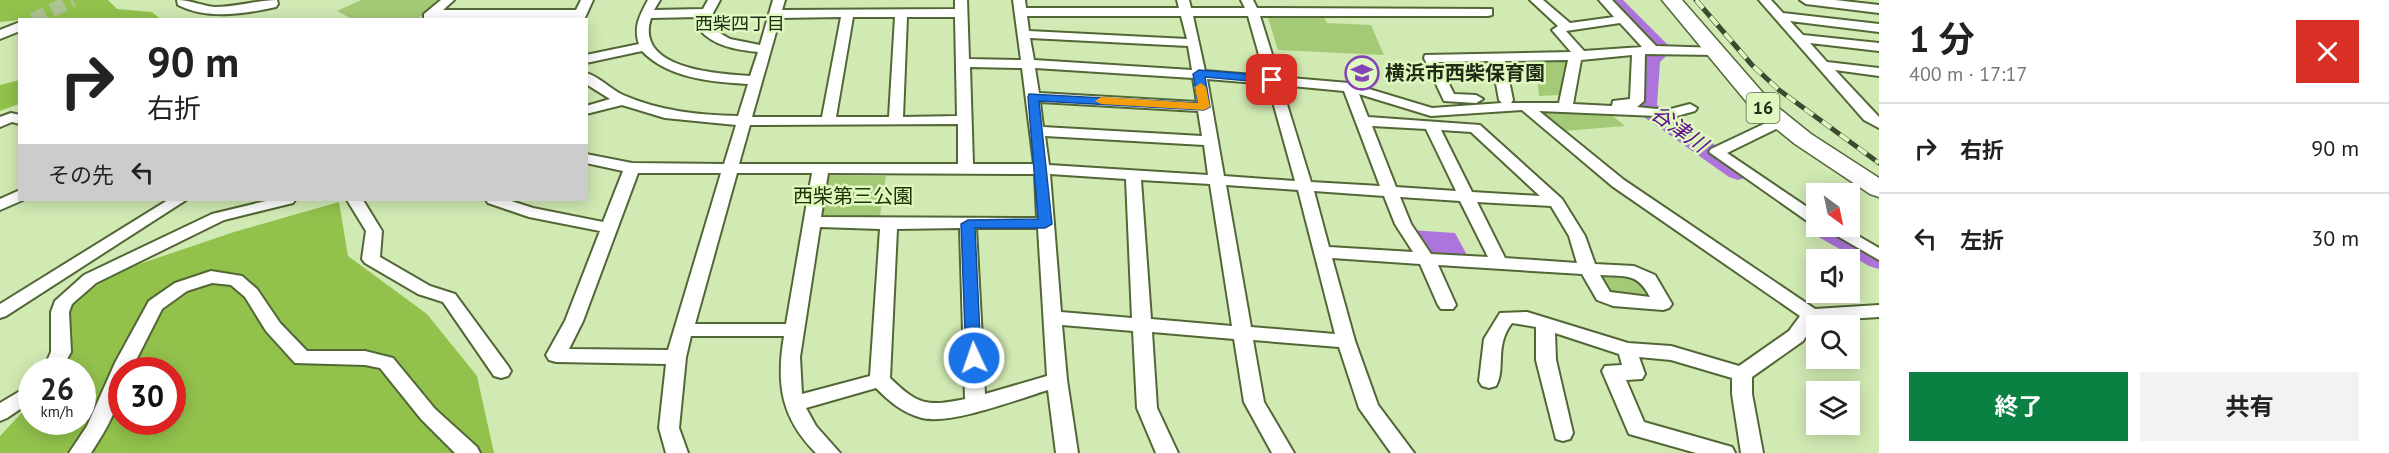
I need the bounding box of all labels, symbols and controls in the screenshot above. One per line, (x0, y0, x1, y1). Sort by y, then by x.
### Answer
district label: 西柴四丁目 (695, 12, 785, 35)
text: 1 分 (1909, 15, 1975, 62)
button: close (2296, 20, 2359, 83)
text: 90 m (147, 34, 239, 89)
icon: right (48, 42, 126, 120)
pin (1246, 54, 1297, 105)
school or university icon: 横浜市西柴保育園 (1344, 55, 1380, 91)
place label: 横浜市西柴保育園 (1385, 60, 1545, 86)
text: 400 m · 17:17 (1909, 61, 2027, 87)
icon: arrive (1255, 63, 1288, 96)
text: 右折 (147, 91, 201, 125)
road number: 16 (1746, 93, 1780, 123)
water label: 谷津川 (1646, 99, 1714, 159)
icon: right (1909, 132, 1942, 165)
text: 90 m (2311, 134, 2359, 162)
text: 右折 (1960, 136, 2004, 164)
icon: left (126, 156, 159, 189)
text: その先 (48, 161, 114, 189)
park label: 西柴第三公園 (793, 183, 913, 209)
north arrow (1806, 183, 1860, 237)
map controls (1806, 183, 1860, 435)
icon: left (1909, 222, 1942, 255)
text: 30 m (2311, 224, 2359, 252)
text: 左折 (1960, 226, 2004, 254)
button: sound (1806, 249, 1860, 303)
button: search (1806, 315, 1860, 369)
position arrow (942, 326, 1006, 390)
speed limit sign: 30 (108, 357, 186, 435)
text: 26 (40, 369, 74, 408)
button: 終了 (1909, 372, 2128, 441)
button: 共有 (2140, 372, 2359, 441)
button: layers (1806, 381, 1860, 435)
text: km/h (41, 402, 73, 421)

